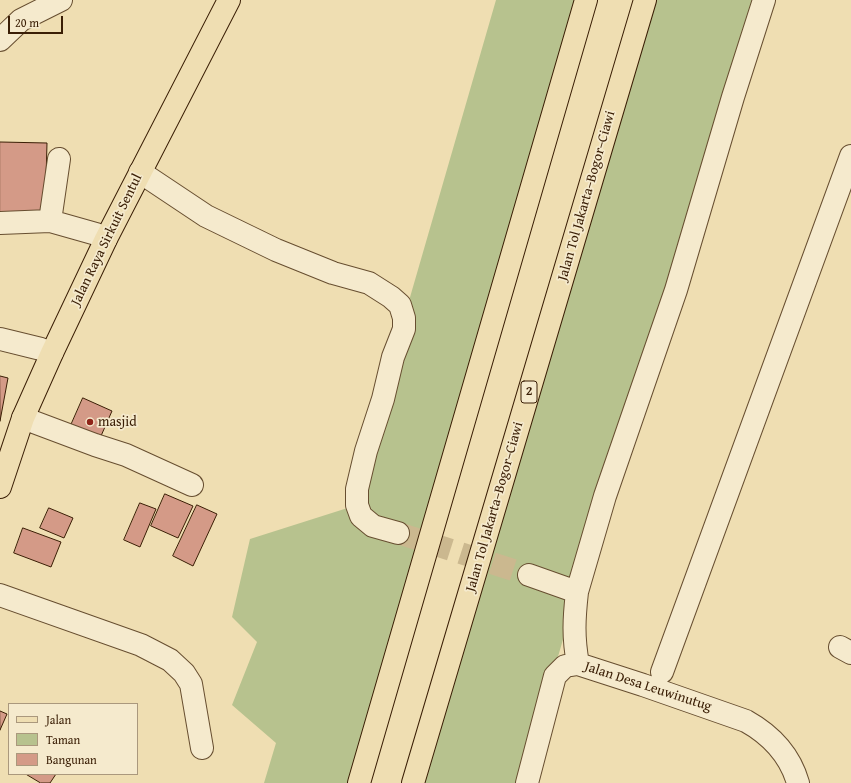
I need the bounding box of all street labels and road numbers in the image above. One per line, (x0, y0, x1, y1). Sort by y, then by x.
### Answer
street label: Jalan Tol Jakarta–Bogor–Ciawi (555, 109, 619, 283)
street label: Jalan Raya Sirkuit Sentul (68, 171, 146, 309)
road number: 2 (521, 381, 537, 403)
street label: Jalan Tol Jakarta–Bogor–Ciawi (463, 420, 527, 594)
street label: Jalan Desa Leuwinutug (582, 659, 714, 715)

